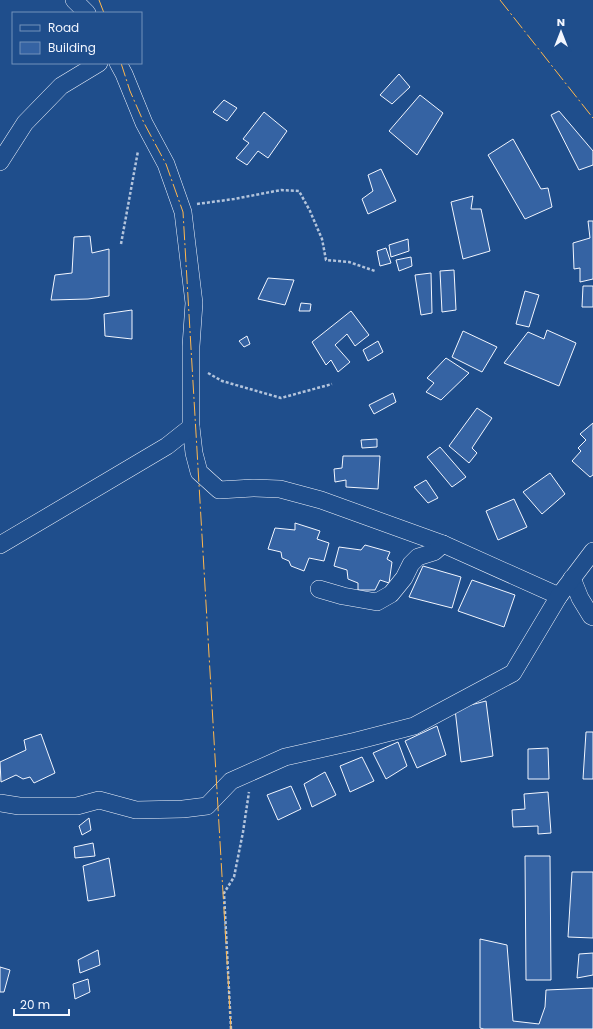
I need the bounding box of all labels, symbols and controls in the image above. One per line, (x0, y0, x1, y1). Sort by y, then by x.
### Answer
legend (12, 12, 142, 64)
north arrow (541, 12, 581, 52)
text: N (557, 14, 565, 30)
text: Road (48, 19, 79, 36)
text: Building (48, 39, 96, 56)
scale bar (14, 991, 69, 1017)
text: 20 m (20, 996, 50, 1013)

